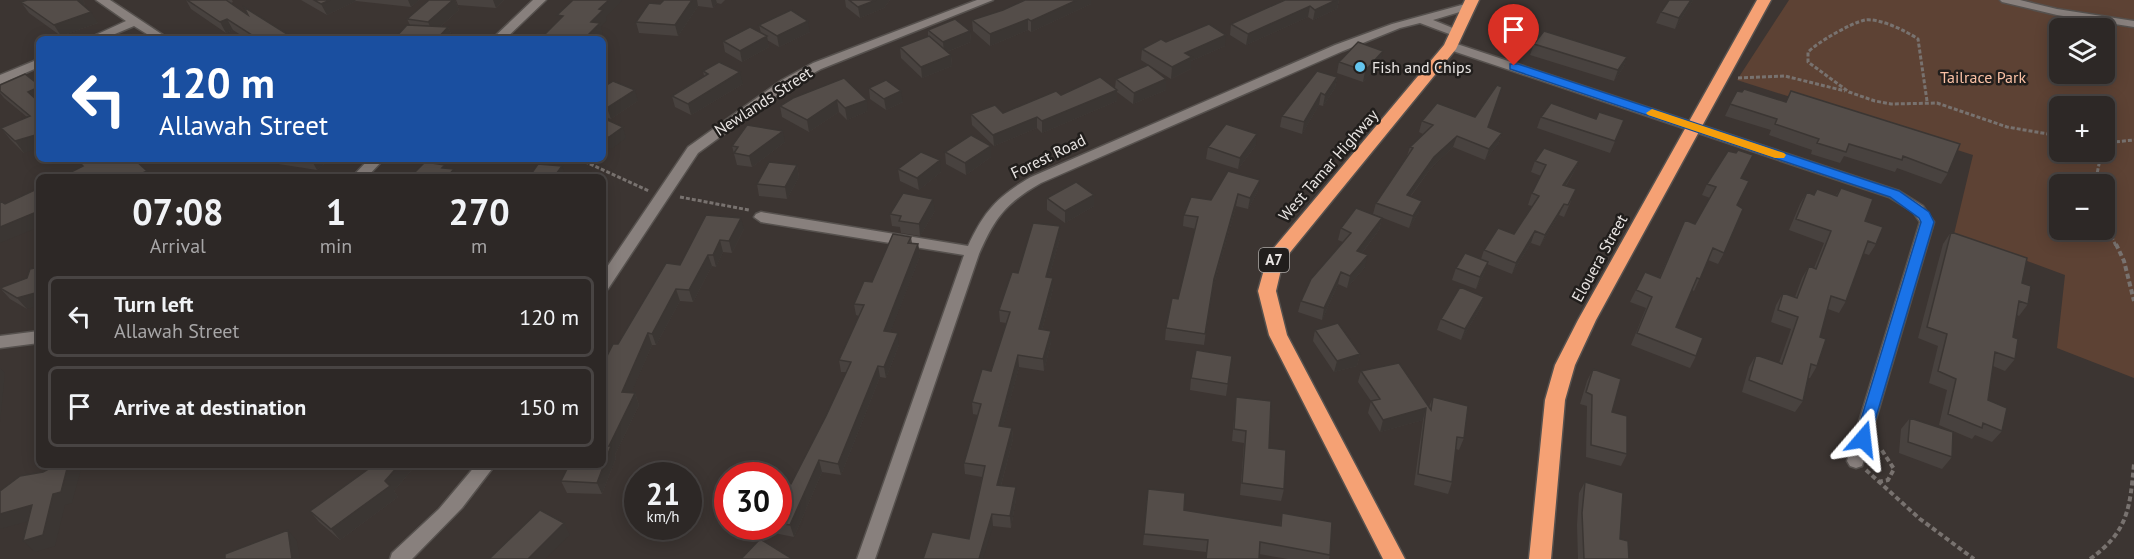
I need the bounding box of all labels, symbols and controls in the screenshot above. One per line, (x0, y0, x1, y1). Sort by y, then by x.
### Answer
pin (1488, 4, 1539, 66)
icon: arrive (1497, 13, 1530, 46)
map controls (2049, 18, 2115, 240)
button: layers (2049, 18, 2115, 84)
text: 120 m (159, 55, 275, 110)
place label: Fish and Chips (1372, 57, 1472, 77)
icon: left (60, 60, 138, 138)
marker: Fish and Chips (1353, 60, 1367, 74)
street label: Newlands Street (710, 62, 816, 140)
park label: Tailrace Park (1940, 67, 2026, 87)
button: + (2049, 96, 2115, 162)
street label: West Tamar Highway (1274, 104, 1382, 225)
text: Allawah Street (159, 108, 328, 142)
street label: Forest Road (1007, 129, 1089, 183)
button: − (2049, 174, 2115, 240)
text: 07:08 (132, 188, 224, 235)
text: 1 (326, 188, 346, 235)
text: 270 (449, 188, 510, 235)
street label: Elouera Street (1567, 210, 1632, 305)
text: Arrival (150, 233, 206, 259)
text: min (320, 233, 352, 259)
text: m (471, 233, 487, 259)
road number: A7 (1259, 248, 1289, 272)
text: Turn left (114, 290, 194, 318)
icon: left (63, 300, 96, 333)
text: 120 m (519, 303, 579, 331)
text: Allawah Street (114, 318, 239, 344)
icon: arrive (63, 390, 96, 423)
text: Arrive at destination (114, 393, 306, 421)
text: 150 m (519, 393, 579, 421)
position arrow (1831, 407, 1895, 471)
speed limit sign: 30 (714, 462, 792, 540)
text: 21 (646, 474, 680, 513)
text: km/h (647, 507, 679, 526)

